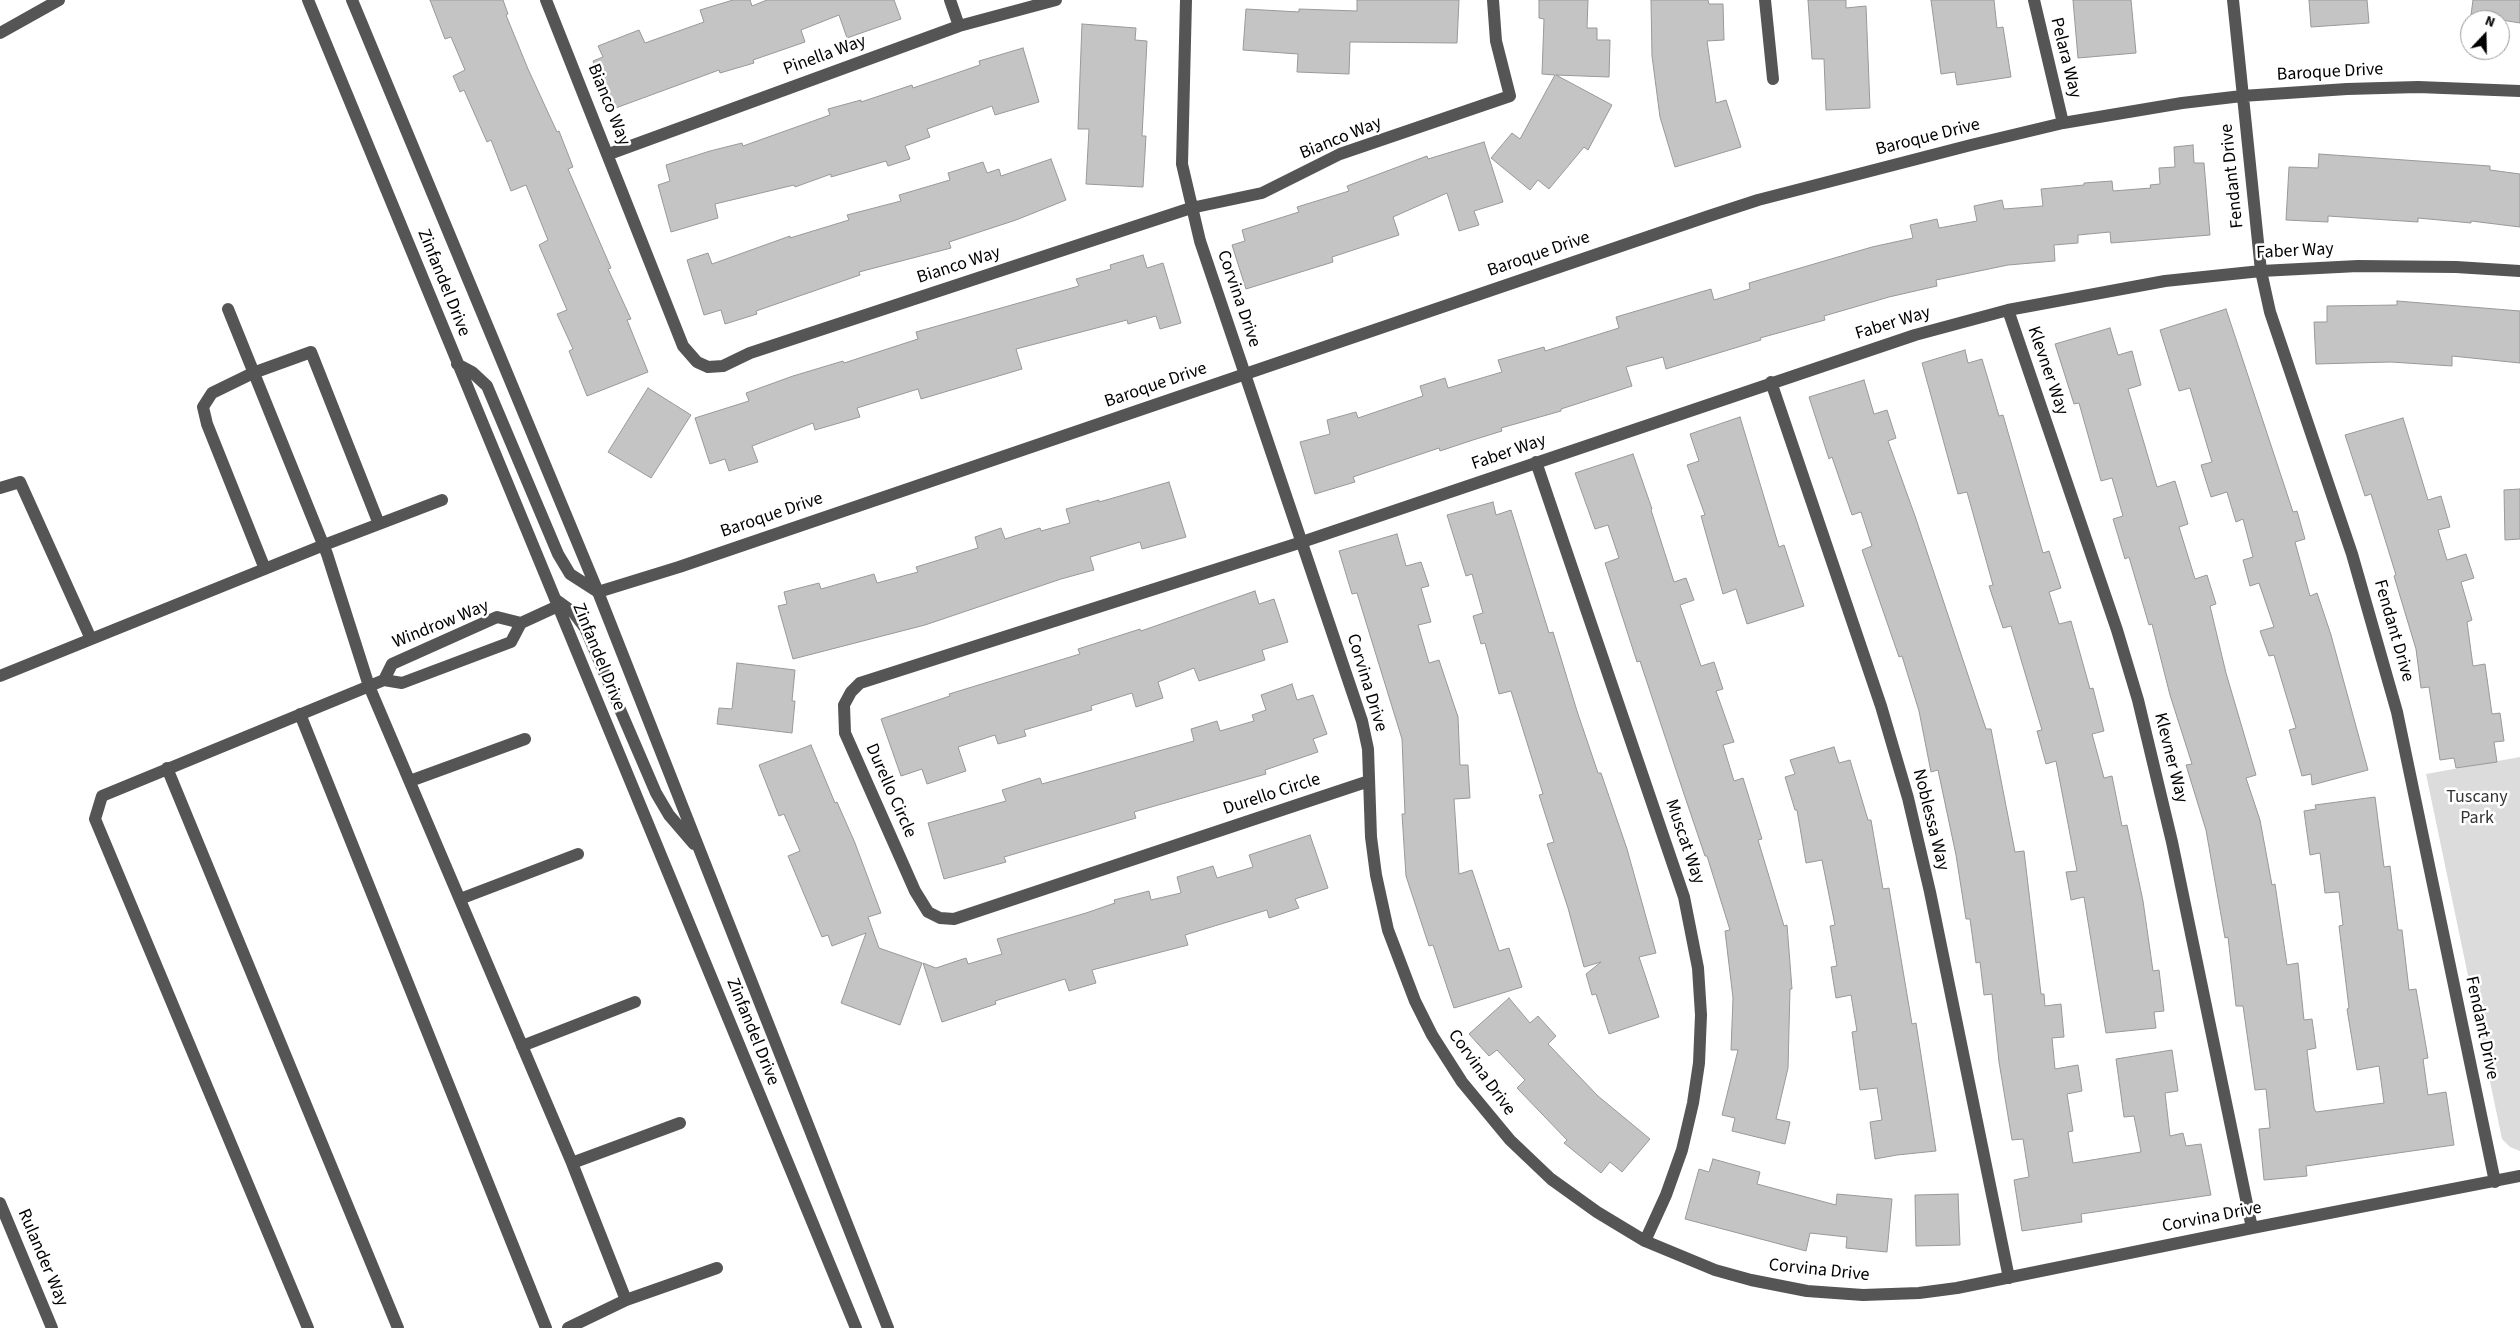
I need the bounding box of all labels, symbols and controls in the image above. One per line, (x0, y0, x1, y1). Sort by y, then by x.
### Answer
north arrow (2460, 10, 2510, 60)
text: N (2482, 11, 2498, 33)
street label: Pelara Way (2045, 16, 2085, 100)
street label: Pinella Way (781, 31, 869, 81)
street label: Baroque Drive (2276, 59, 2384, 87)
street label: Bianco Way (582, 61, 634, 149)
street label: Bianco Way (1297, 113, 1385, 165)
street label: Baroque Drive (1874, 115, 1982, 161)
street label: Fendant Drive (2217, 123, 2249, 229)
street label: Zinfandel Drive (412, 226, 474, 340)
street label: Baroque Drive (1485, 227, 1593, 283)
street label: Faber Way (2256, 239, 2334, 265)
street label: Bianco Way (915, 242, 1003, 290)
street label: Corvina Drive (1211, 248, 1265, 350)
street label: Faber Way (1853, 302, 1933, 346)
street label: Klevner Way (2022, 324, 2072, 418)
street label: Baroque Drive (1102, 358, 1210, 414)
street label: Faber Way (1469, 430, 1549, 476)
street label: Baroque Drive (718, 488, 826, 544)
street label: Fendant Drive (2368, 578, 2418, 684)
street label: Windrow Way (390, 596, 492, 654)
street label: Zinfandel Drive (567, 600, 629, 714)
street label: Corvina Drive (1341, 632, 1391, 734)
street label: Klevner Way (2148, 711, 2192, 805)
street label: Durello Circle (860, 741, 920, 841)
street label: Noblessa Way (1907, 767, 1953, 873)
street label: Durello Circle (1221, 769, 1323, 821)
park label: Tuscany Park (2446, 787, 2508, 830)
street label: Muscat Way (1659, 797, 1709, 887)
street label: Fendant Drive (2460, 974, 2502, 1082)
street label: Zinfandel Drive (721, 975, 783, 1089)
street label: Corvina Drive (1443, 1026, 1519, 1120)
street label: Corvina Drive (2160, 1198, 2264, 1238)
street label: Rulander Way (12, 1206, 72, 1310)
street label: Corvina Drive (1768, 1255, 1870, 1287)

